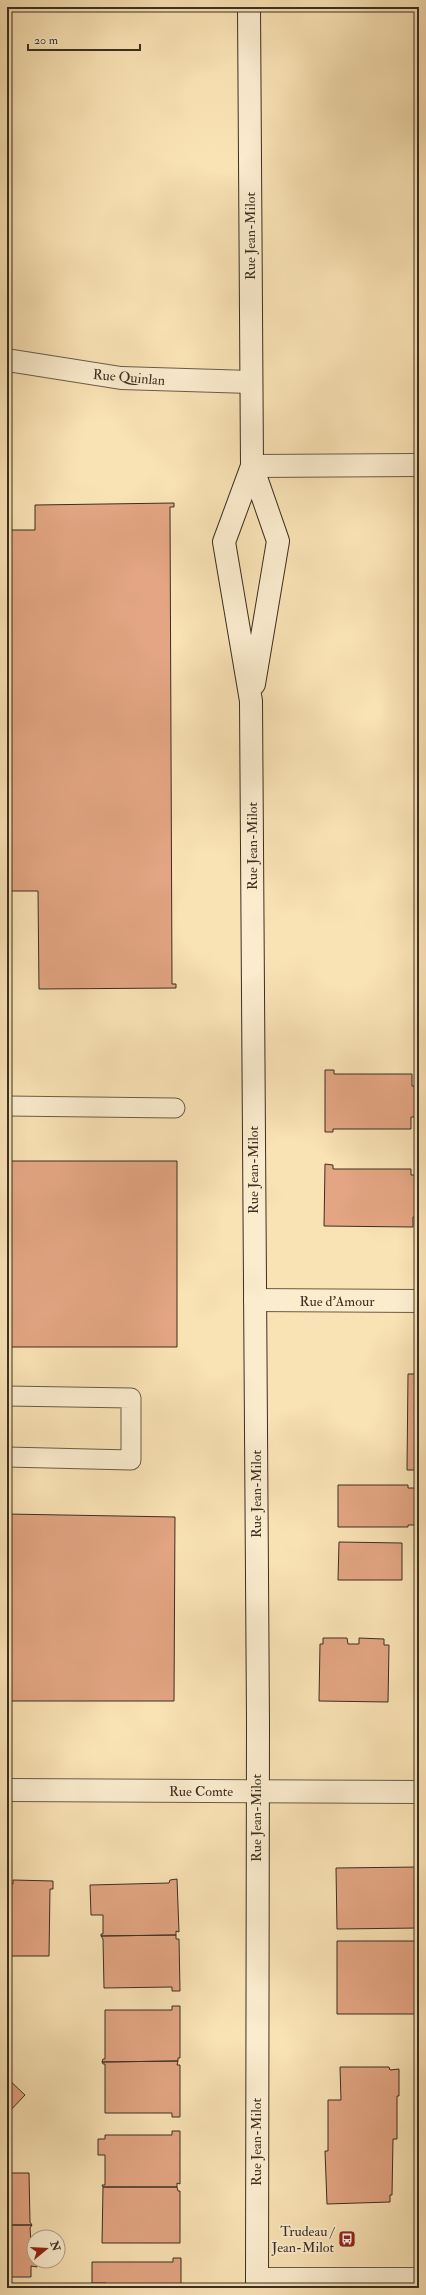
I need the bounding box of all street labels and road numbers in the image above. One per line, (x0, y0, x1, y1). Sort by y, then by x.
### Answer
street label: Rue Jean-Milot (242, 191, 259, 280)
street label: Rue Quinlan (92, 366, 166, 389)
street label: Rue Jean-Milot (244, 801, 261, 890)
street label: Rue Jean-Milot (245, 1125, 262, 1214)
street label: Rue d'Amour (300, 1293, 375, 1310)
street label: Rue Jean-Milot (248, 1449, 265, 1538)
street label: Rue Jean-Milot (248, 1773, 265, 1862)
street label: Rue Comte (169, 1783, 233, 1800)
street label: Rue Jean-Milot (248, 2097, 265, 2186)

